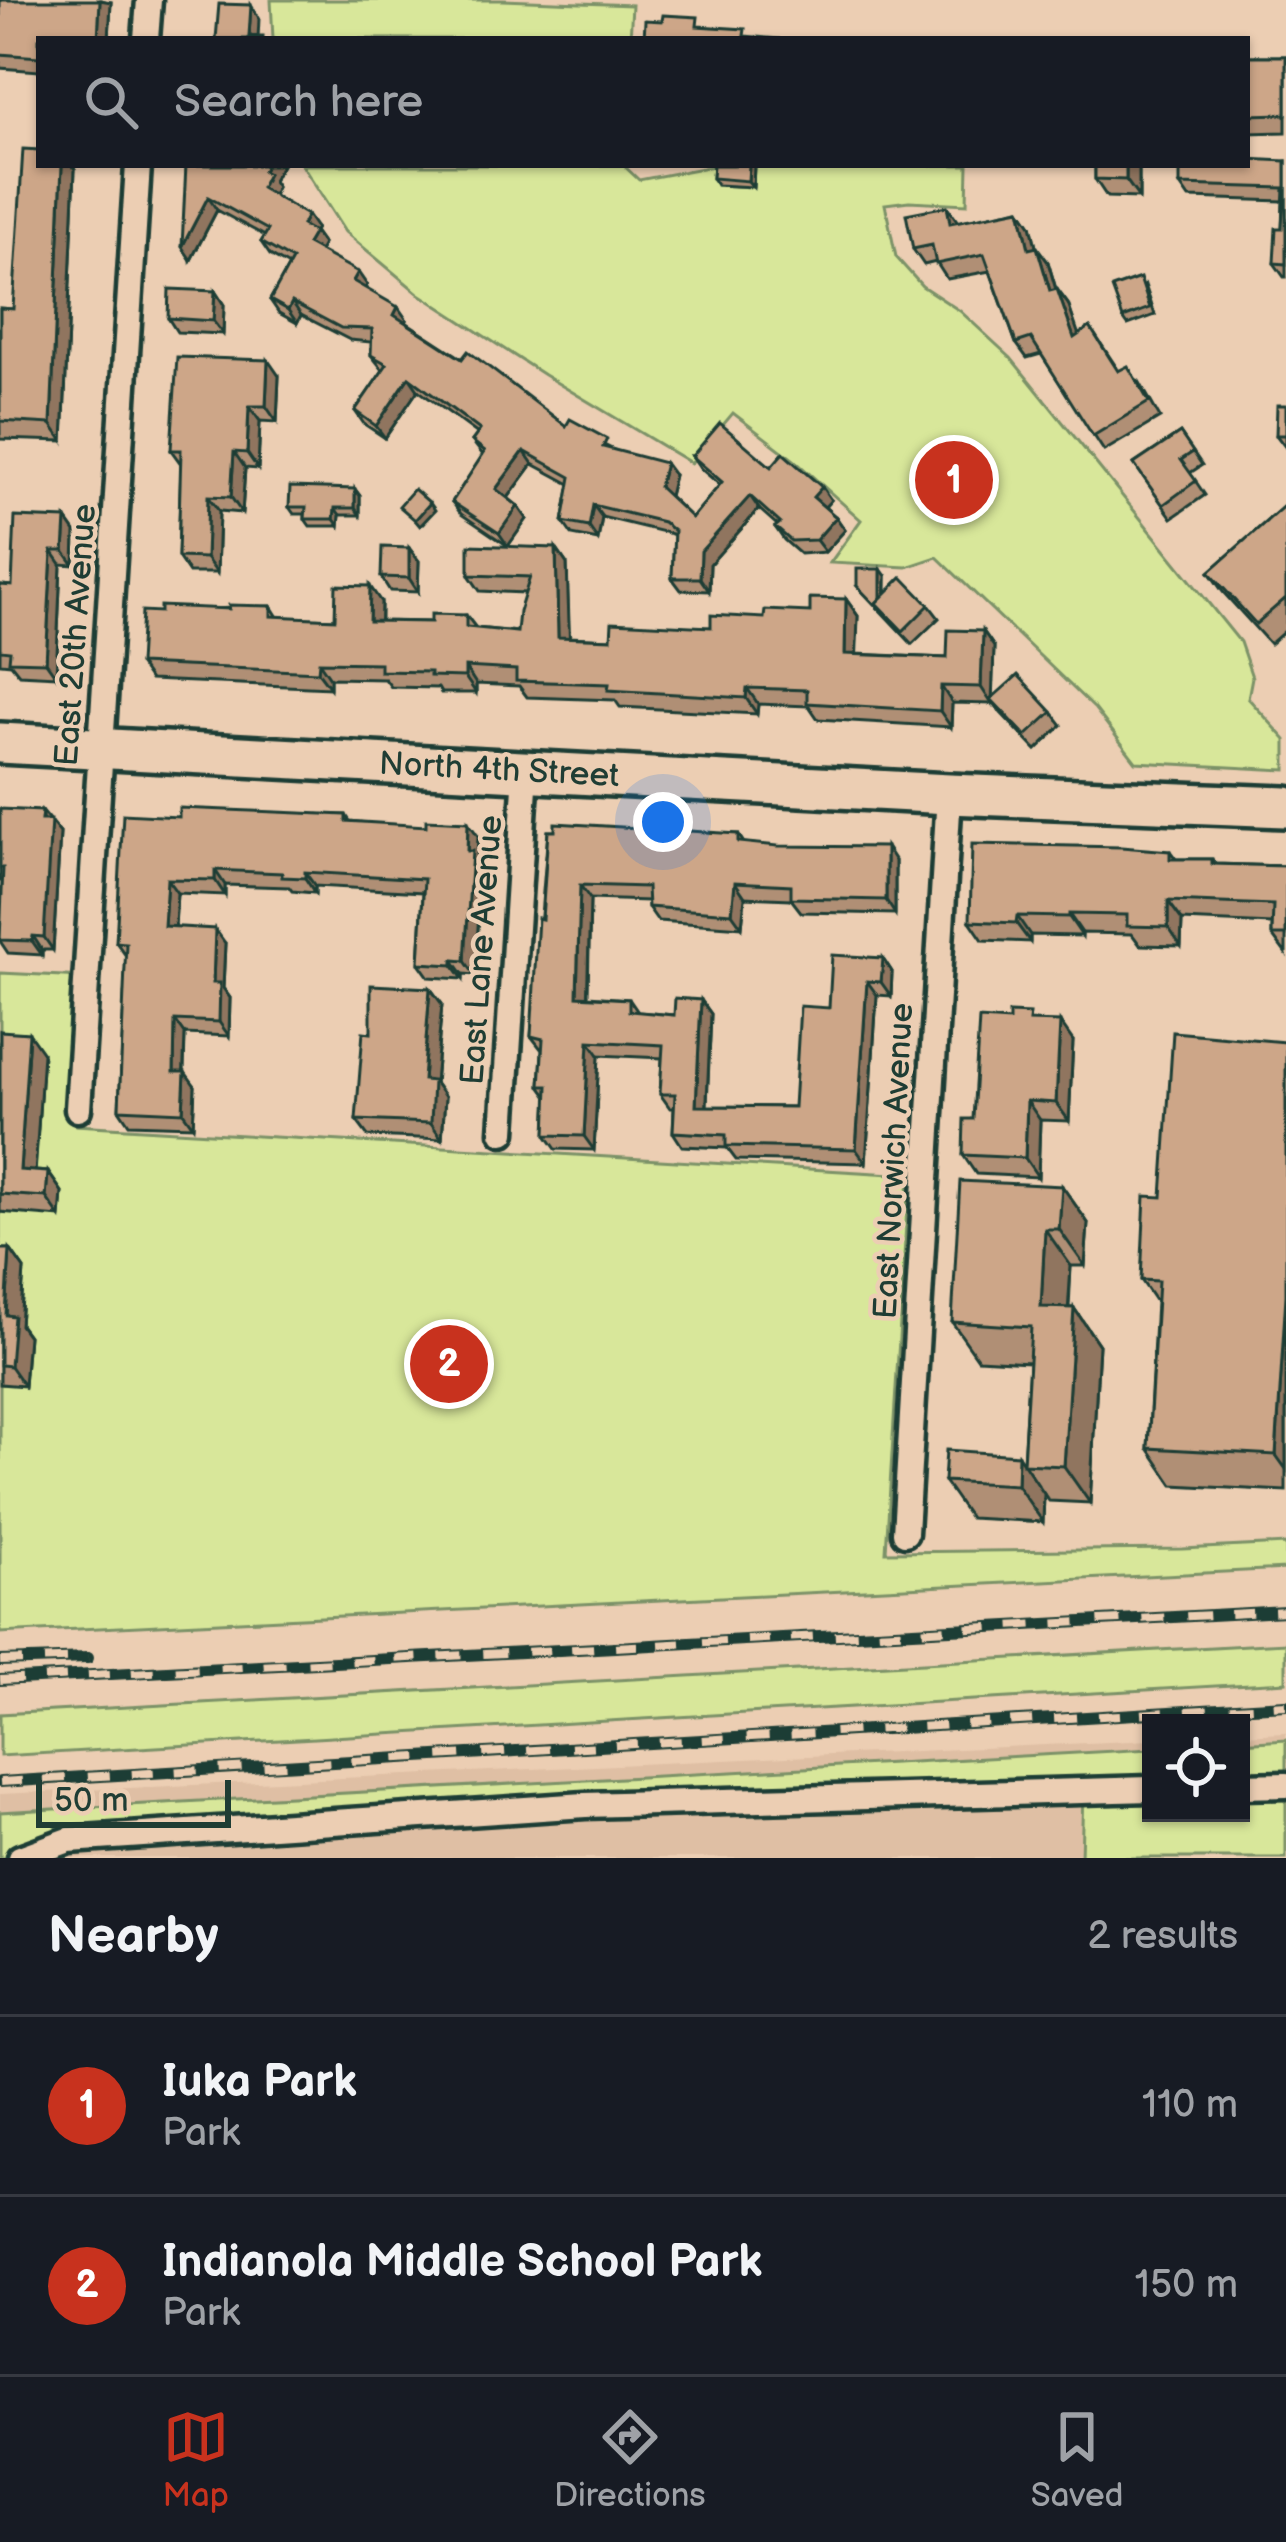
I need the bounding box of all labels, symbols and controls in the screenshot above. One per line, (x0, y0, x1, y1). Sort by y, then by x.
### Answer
search box (36, 36, 1250, 168)
icon: search (78, 69, 144, 135)
text: Search here (174, 75, 423, 130)
pin: 1 (915, 435, 993, 525)
street label: East 20th Avenue (47, 503, 105, 767)
street label: North 4th Street (378, 744, 620, 796)
your location (633, 792, 693, 852)
street label: East Lane Avenue (453, 814, 511, 1086)
street label: East Norwich Avenue (866, 1002, 922, 1320)
pin: 2 (410, 1319, 488, 1409)
map controls (1142, 1714, 1250, 1822)
button: locate (1142, 1714, 1250, 1822)
scale bar (36, 1774, 231, 1827)
text: 50 m (54, 1781, 129, 1821)
text: Nearby (48, 1906, 219, 1967)
text: 2 results (1087, 1913, 1238, 1960)
text: Iuka Park (162, 2055, 357, 2110)
text: 1 (79, 2082, 95, 2129)
text: 110 m (1142, 2082, 1238, 2129)
text: Park (162, 2110, 240, 2157)
text: Indianola Middle School Park (162, 2235, 762, 2290)
text: 2 (75, 2262, 99, 2309)
text: 150 m (1135, 2262, 1238, 2309)
text: Park (162, 2290, 240, 2337)
tab: Map (163, 2404, 229, 2516)
tab: Directions (554, 2404, 706, 2516)
tab: Saved (1031, 2404, 1123, 2516)

